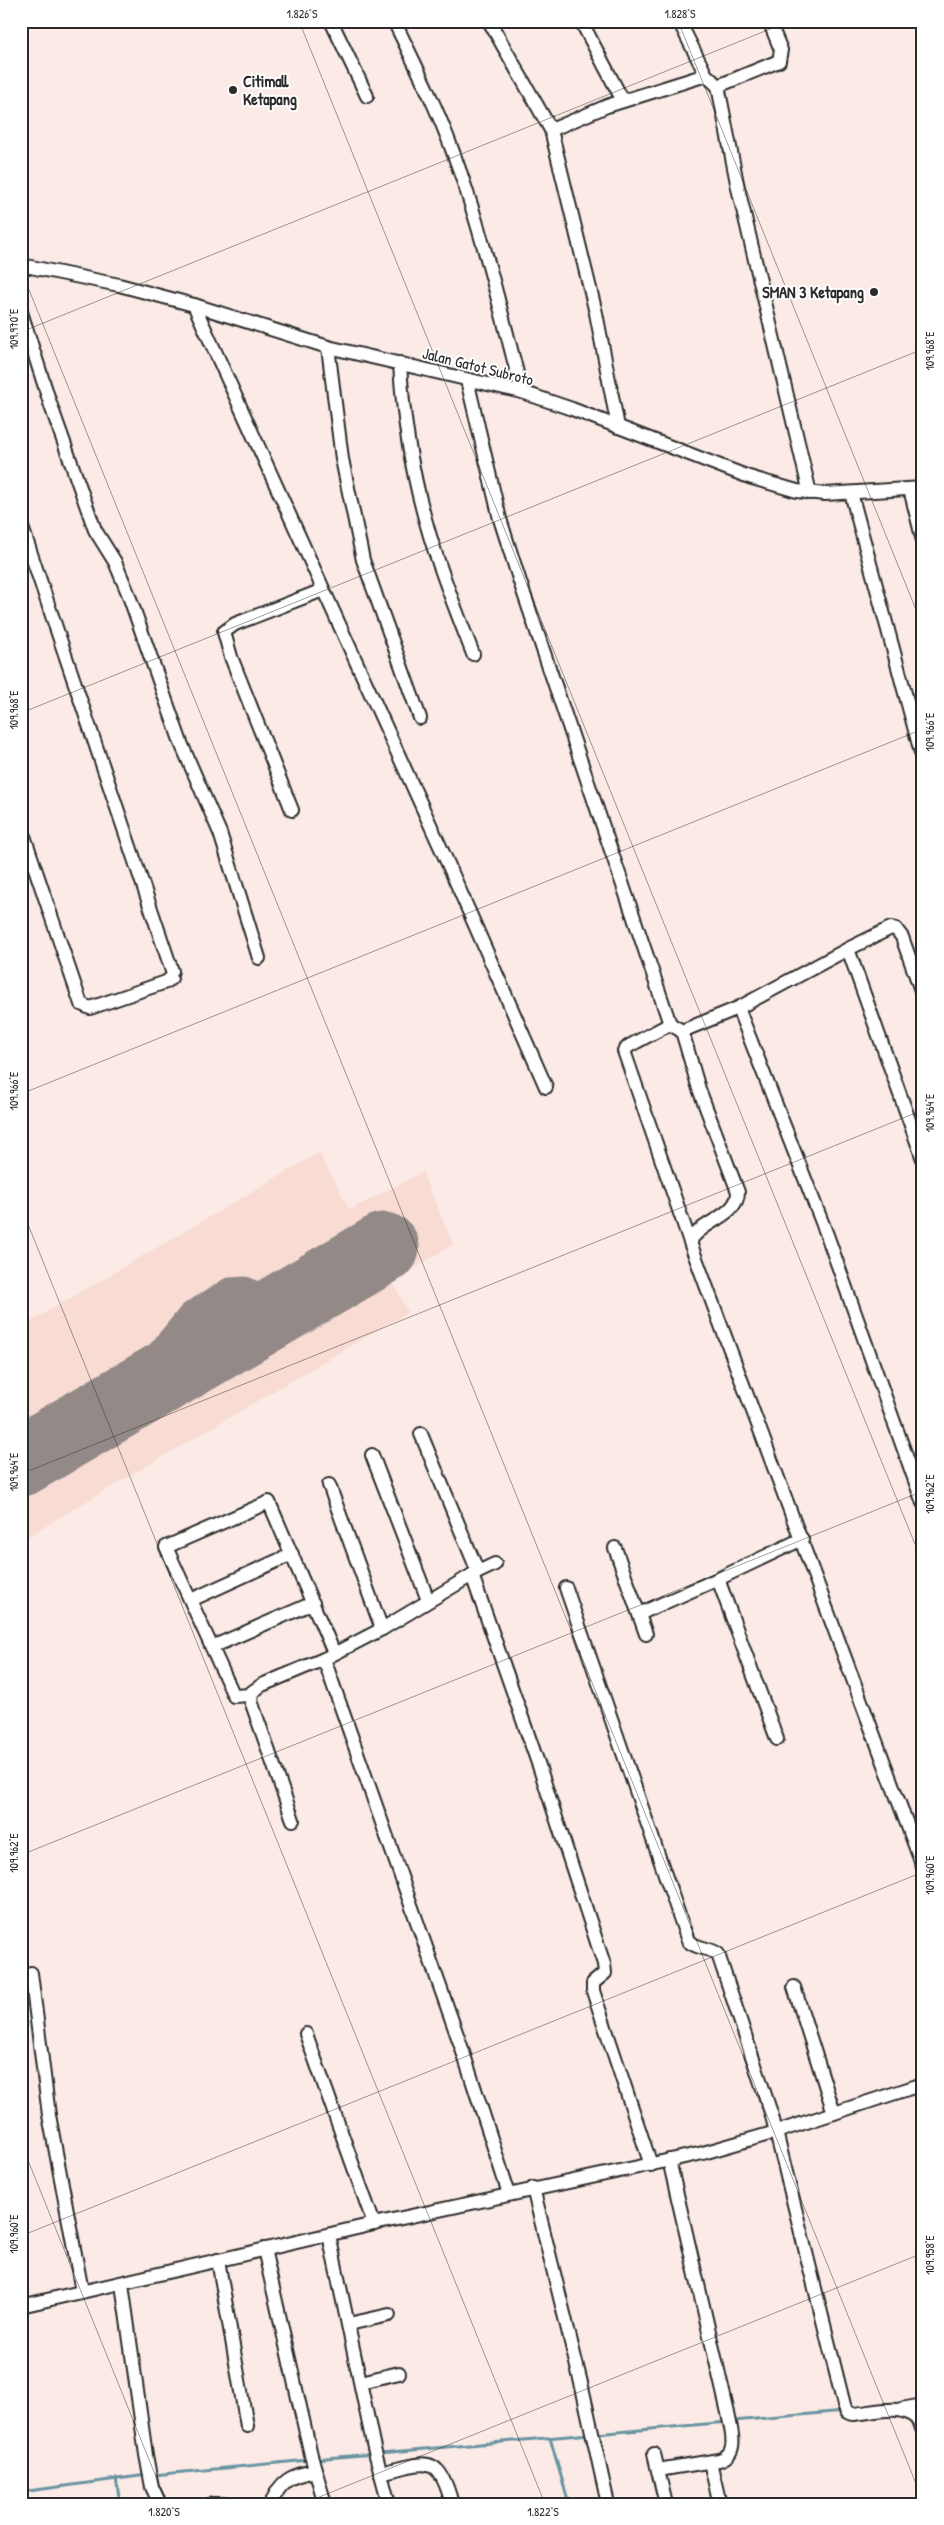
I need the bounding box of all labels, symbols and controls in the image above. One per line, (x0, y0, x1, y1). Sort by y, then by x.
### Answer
text: 1.826°S (287, 5, 318, 22)
text: 1.828°S (664, 5, 696, 22)
place label: Citimall Ketapang (243, 70, 297, 111)
marker: Citimall Ketapang (227, 84, 239, 96)
place label: SMAN 3 Ketapang (762, 281, 864, 304)
marker: SMAN 3 Ketapang (868, 286, 880, 298)
text: 109.970°E (5, 308, 22, 349)
text: 109.968°E (921, 331, 938, 371)
street label: Jalan Gatot Subroto (420, 342, 536, 391)
text: 109.968°E (5, 690, 22, 730)
text: 109.966°E (921, 712, 938, 751)
text: 109.966°E (5, 1071, 22, 1110)
text: 109.964°E (921, 1093, 938, 1132)
text: 109.964°E (5, 1452, 22, 1491)
text: 109.962°E (921, 1474, 938, 1514)
text: 109.962°E (5, 1833, 22, 1873)
text: 109.960°E (921, 1855, 938, 1895)
text: 109.960°E (5, 2214, 22, 2254)
text: 109.958°E (921, 2235, 938, 2275)
text: 1.820°S (148, 2503, 180, 2520)
text: 1.822°S (527, 2503, 559, 2520)

